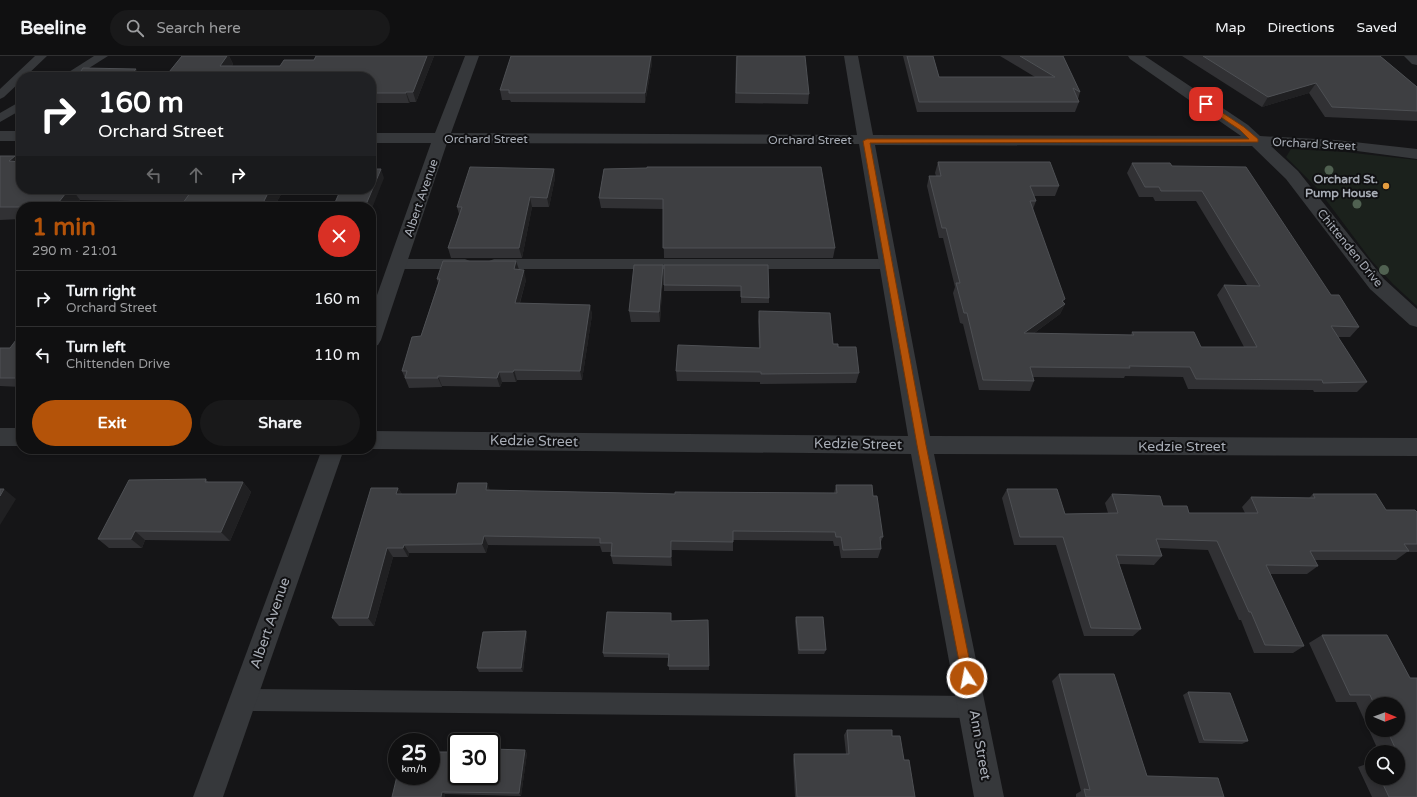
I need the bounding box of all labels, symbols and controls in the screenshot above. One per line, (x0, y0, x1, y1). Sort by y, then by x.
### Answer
search box (110, 10, 390, 46)
text: Beeline (20, 17, 86, 39)
icon: search (124, 17, 146, 39)
text: Search here (156, 19, 241, 37)
text: Map (1215, 19, 1246, 36)
text: Directions (1268, 19, 1335, 36)
text: Saved (1357, 19, 1397, 36)
text: 160 m (98, 86, 184, 120)
pin (1189, 87, 1223, 121)
icon: right (32, 88, 84, 140)
icon: arrive (1195, 93, 1217, 115)
text: Orchard Street (98, 120, 224, 142)
street label: Orchard Street (444, 132, 528, 146)
street label: Orchard Street (768, 133, 852, 147)
street label: Orchard Street (1272, 135, 1357, 153)
street label: Albert Avenue (401, 157, 441, 239)
icon: left (143, 164, 165, 186)
icon: ahead (185, 164, 207, 186)
icon: right (227, 164, 249, 186)
place label: Orchard St. Pump House (1305, 172, 1378, 201)
marker: Orchard St. Pump House (1381, 181, 1391, 191)
street label: Chittenden Drive (1314, 206, 1386, 290)
text: 1 min (32, 213, 96, 242)
button: close (318, 215, 360, 257)
text: 290 m · 21:01 (32, 243, 118, 259)
text: Turn right (66, 282, 136, 300)
icon: right (32, 288, 54, 310)
text: 160 m (314, 290, 360, 308)
text: Orchard Street (66, 300, 157, 316)
text: Turn left (66, 338, 126, 356)
icon: left (32, 344, 54, 366)
text: 110 m (314, 346, 360, 364)
text: Chittenden Drive (66, 356, 170, 372)
button: Exit (32, 400, 192, 446)
button: Share (200, 400, 360, 446)
street label: Kedzie Street (490, 432, 579, 450)
street label: Kedzie Street (814, 435, 903, 453)
street label: Kedzie Street (1138, 438, 1227, 455)
street label: Albert Avenue (246, 575, 294, 671)
position arrow (946, 657, 988, 699)
north arrow (1365, 697, 1405, 737)
map controls (1365, 697, 1405, 785)
street label: Ann Street (965, 709, 995, 782)
speed limit sign: 30 (448, 733, 500, 785)
text: 25 (401, 742, 427, 766)
button: search (1365, 745, 1405, 785)
text: km/h (401, 763, 427, 775)

